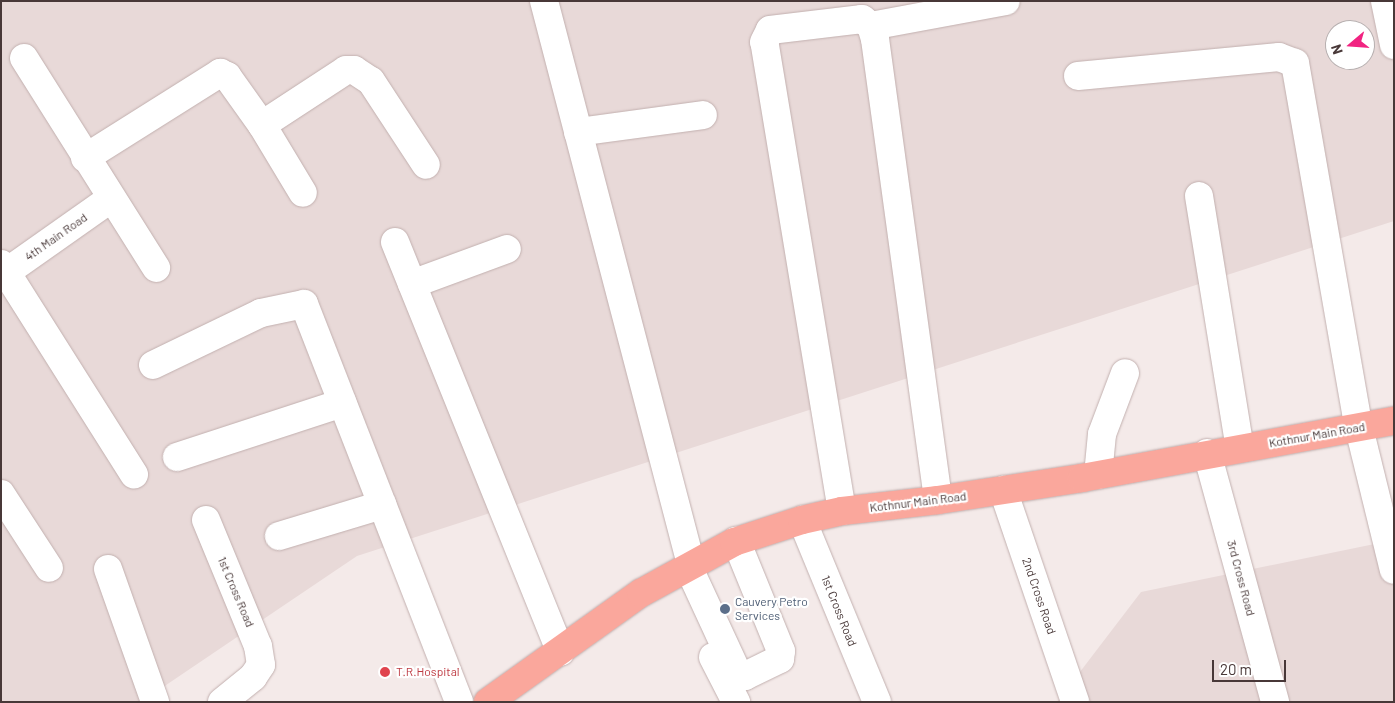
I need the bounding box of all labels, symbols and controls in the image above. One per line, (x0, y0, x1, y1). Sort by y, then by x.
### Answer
north arrow (1325, 20, 1375, 70)
text: N (1327, 42, 1346, 57)
street label: 4th Main Road (22, 210, 90, 264)
street label: Kothnur Main Road (1268, 419, 1366, 451)
street label: Kothnur Main Road (869, 489, 967, 515)
street label: 3rd Cross Road (1224, 539, 1258, 617)
street label: 1st Cross Road (215, 555, 257, 629)
street label: 2nd Cross Road (1019, 556, 1059, 636)
street label: 1st Cross Road (818, 573, 860, 649)
place label: Cauvery Petro Services (735, 595, 808, 623)
marker: Cauvery Petro Services (719, 603, 731, 615)
scale bar (1215, 650, 1289, 682)
text: 20 m (1220, 660, 1252, 678)
marker: T.R.Hospital (378, 665, 392, 679)
place label: T.R.Hospital (396, 665, 460, 679)

